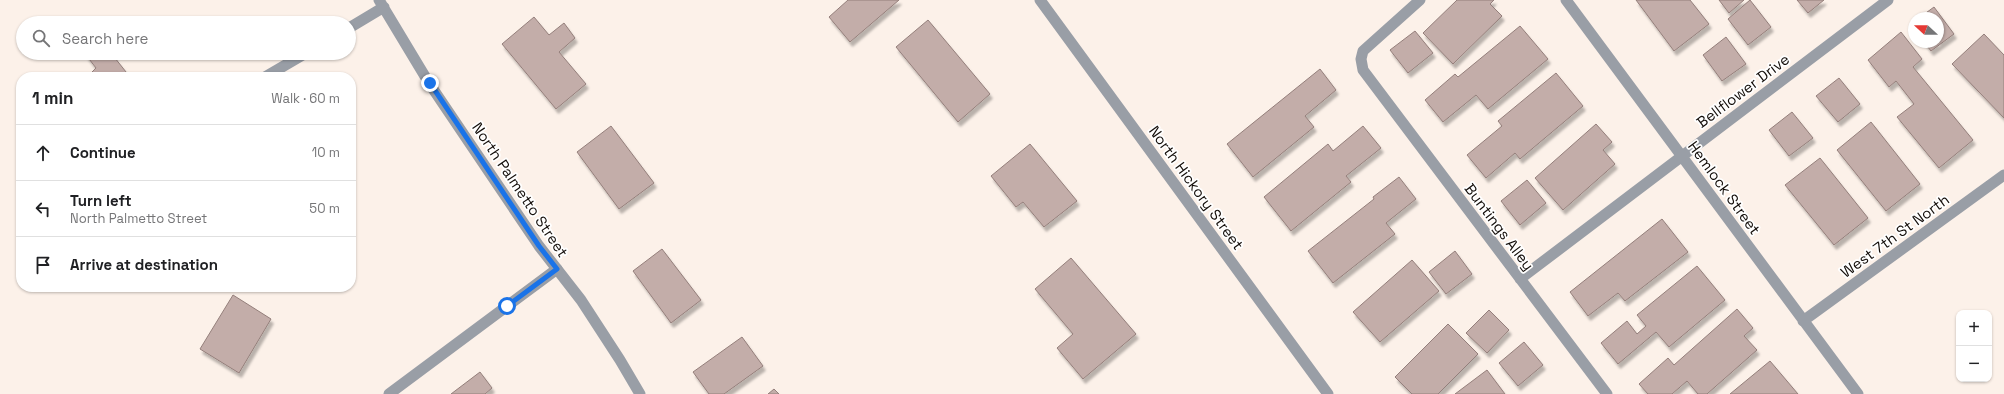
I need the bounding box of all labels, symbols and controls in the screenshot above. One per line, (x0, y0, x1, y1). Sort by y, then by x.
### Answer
north arrow (1908, 12, 1944, 48)
search box (16, 16, 356, 60)
icon: search (30, 27, 52, 49)
text: Search here (62, 29, 148, 48)
street label: Bellflower Drive (1692, 49, 1793, 132)
route end (421, 74, 439, 92)
text: 1 min (32, 87, 74, 109)
text: Walk · 60 m (271, 90, 340, 107)
street label: North Palmetto Street (468, 119, 573, 261)
street label: North Hickory Street (1145, 122, 1248, 254)
street label: Hemlock Street (1684, 137, 1765, 238)
icon: ahead (32, 142, 54, 164)
text: Continue (70, 143, 136, 162)
text: 10 m (312, 144, 340, 161)
street label: Buntings Alley (1461, 179, 1538, 274)
street label: West 7th St North (1837, 190, 1953, 281)
text: Turn left (70, 191, 132, 210)
icon: left (32, 198, 54, 220)
text: 50 m (309, 200, 340, 217)
text: North Palmetto Street (70, 210, 207, 227)
icon: arrive (32, 254, 54, 276)
text: Arrive at destination (70, 255, 218, 274)
route start (498, 297, 516, 315)
map controls (1956, 310, 1992, 382)
button: + (1956, 310, 1992, 346)
button: − (1956, 346, 1992, 382)

